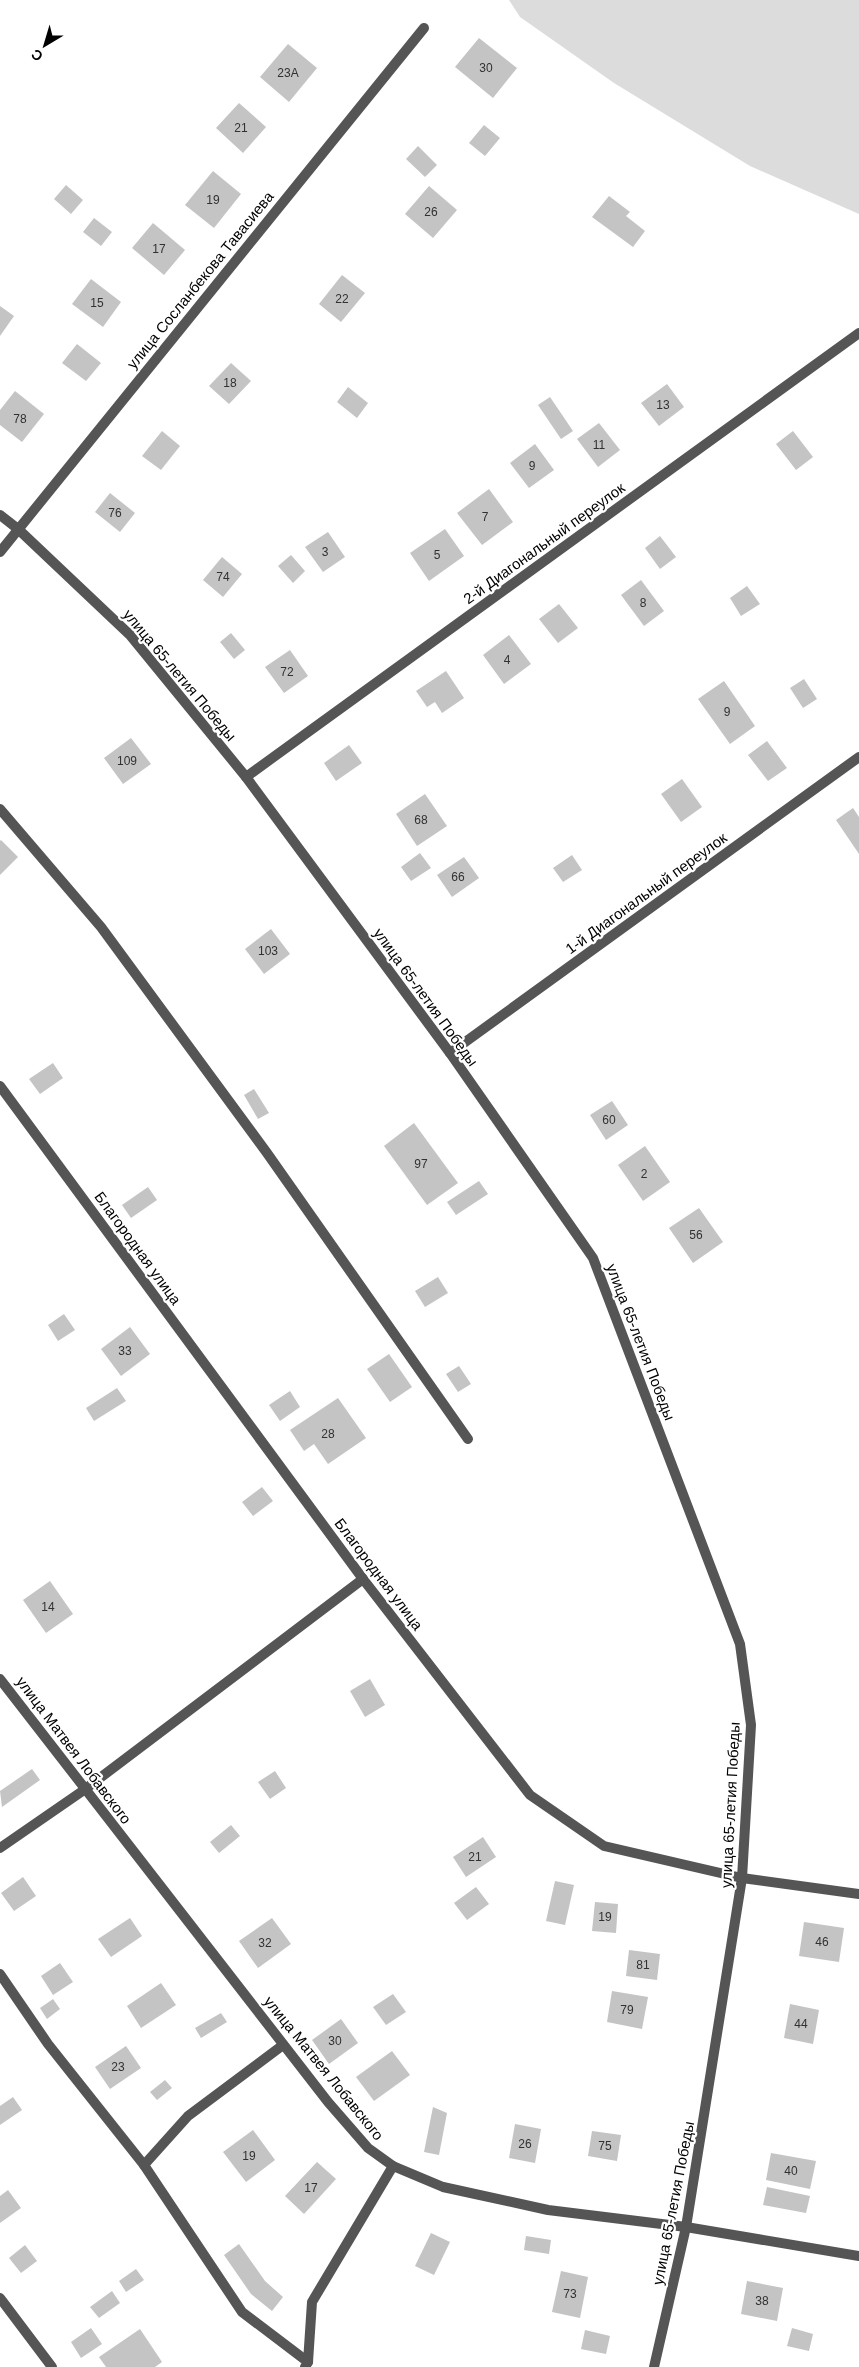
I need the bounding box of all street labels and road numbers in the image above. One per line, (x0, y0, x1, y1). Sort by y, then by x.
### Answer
street label: улица Сосланбекова Тавасиева (123, 188, 277, 372)
street label: 2-й Диагональный переулок (460, 479, 628, 607)
street label: улица 65-летия Победы (120, 606, 240, 744)
street label: 1-й Диагональный переулок (562, 829, 730, 957)
street label: улица 65-летия Победы (370, 925, 482, 1069)
street label: Благородная улица (91, 1188, 185, 1308)
street label: улица 65-летия Победы (603, 1261, 679, 1423)
street label: Благородная улица (331, 1515, 427, 1634)
street label: улица Матвея Лобавского (13, 1673, 135, 1827)
street label: улица 65-летия Победы (717, 1722, 743, 1888)
street label: улица Матвея Лобавского (261, 1993, 387, 2143)
street label: улица 65-летия Победы (649, 2120, 697, 2286)

